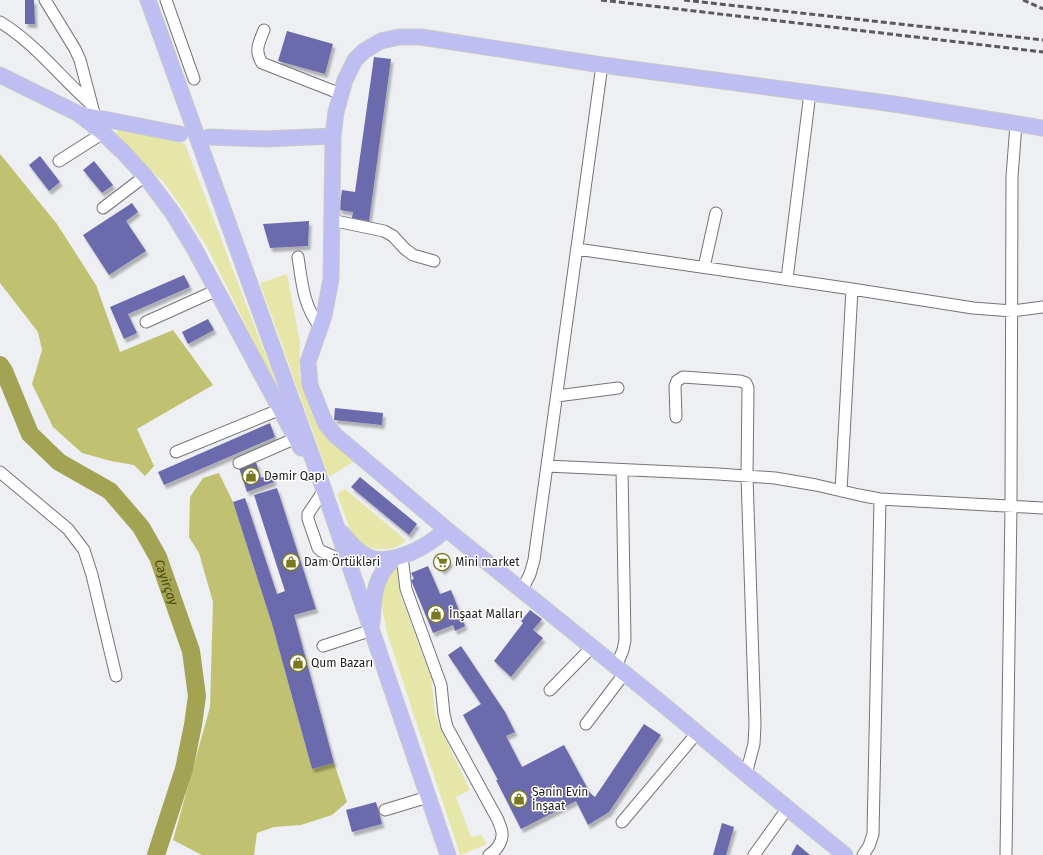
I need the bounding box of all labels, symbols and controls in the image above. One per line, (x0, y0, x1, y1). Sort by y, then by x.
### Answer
shop icon: Dəmir Qapı (241, 466, 261, 486)
place label: Dəmir Qapı (264, 469, 325, 483)
shop icon: Dam Örtükləri (281, 552, 301, 572)
supermarket icon: Mini market (432, 552, 452, 572)
place label: Dam Örtükləri (304, 553, 380, 569)
place label: Mini market (455, 555, 520, 569)
water label: Cəyirçay (151, 557, 182, 608)
shop icon: İnşaat Malları (426, 604, 446, 624)
place label: İnşaat Malları (449, 606, 523, 621)
shop icon: Qum Bazarı (288, 653, 308, 673)
place label: Qum Bazarı (311, 656, 373, 670)
place label: Sənin Evin İnşaat (532, 785, 588, 813)
shop icon: Sənin Evin İnşaat (509, 789, 529, 809)

